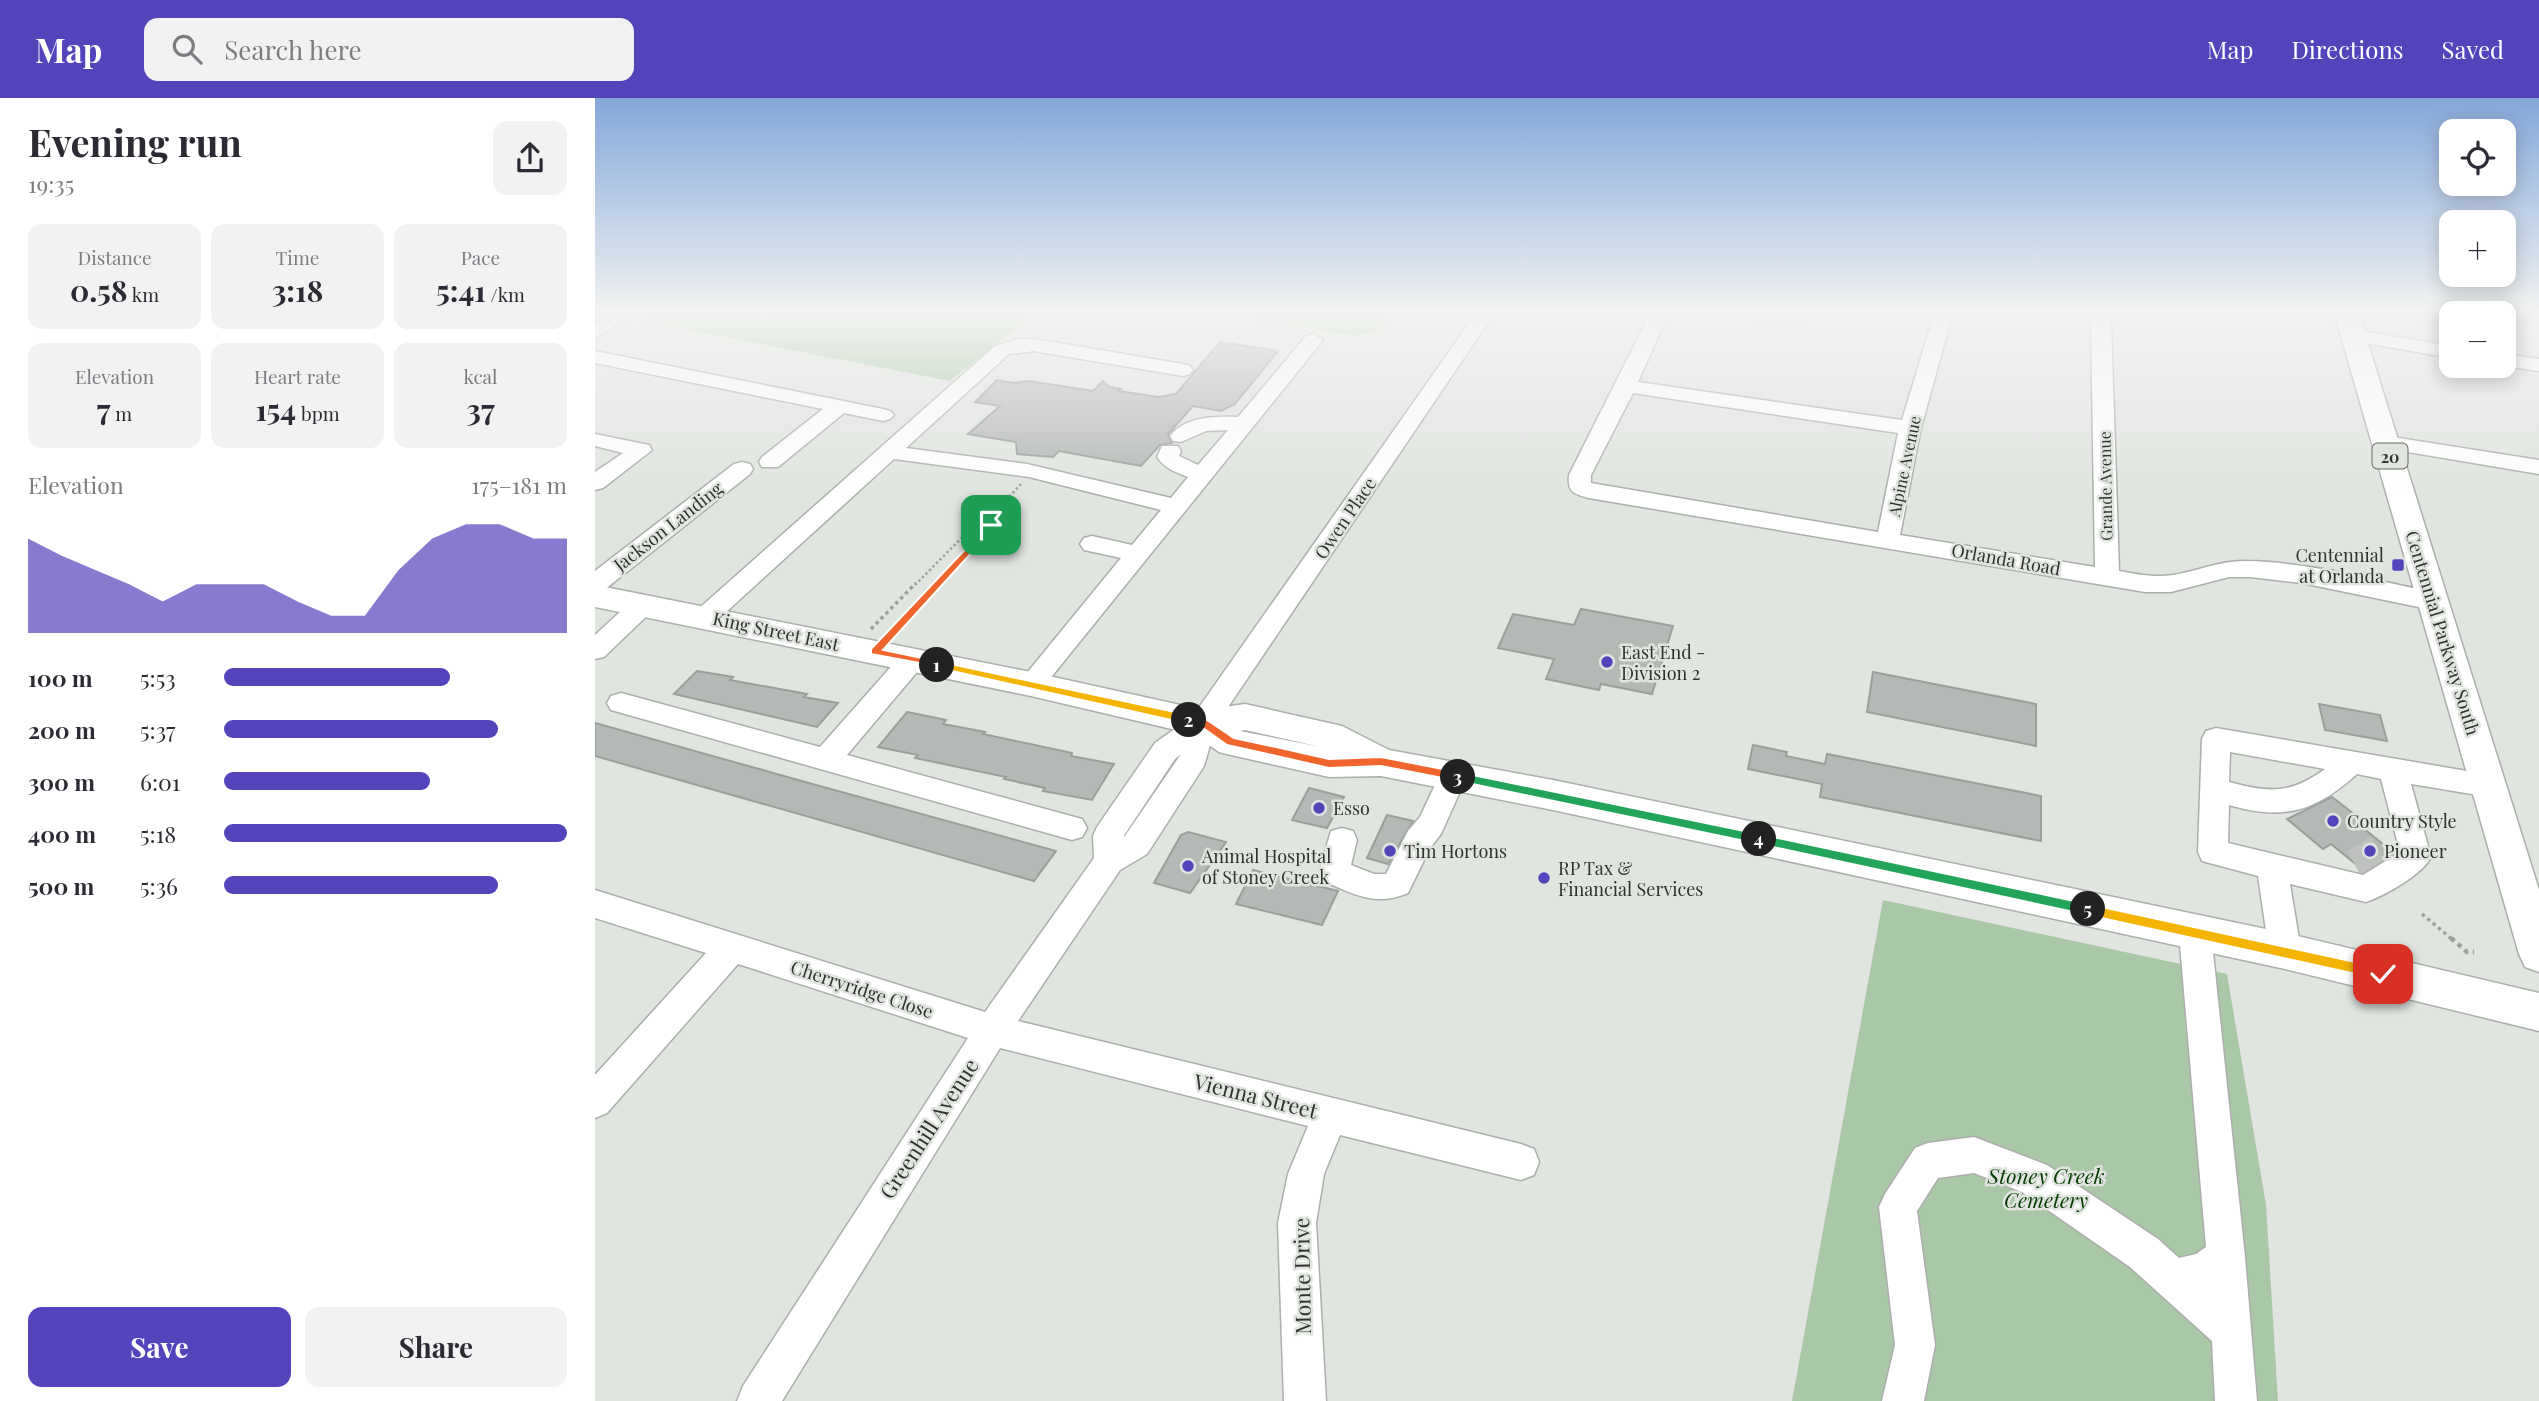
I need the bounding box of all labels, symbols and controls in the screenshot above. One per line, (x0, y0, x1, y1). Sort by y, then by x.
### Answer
search box (144, 18, 634, 81)
text: Map (35, 27, 102, 71)
icon: search (168, 30, 206, 68)
text: Search here (224, 32, 362, 67)
text: Map (2207, 33, 2253, 65)
text: Directions (2291, 33, 2404, 65)
text: Saved (2442, 33, 2504, 65)
text: Evening run (28, 116, 242, 167)
map controls (2439, 119, 2516, 378)
button: locate (2439, 119, 2516, 196)
button: share (493, 121, 567, 195)
text: 19:35 (28, 168, 74, 199)
button: + (2439, 210, 2516, 287)
text: Distance (77, 244, 152, 270)
text: Time (276, 244, 319, 270)
text: Pace (461, 244, 500, 270)
text: 0.58 (70, 270, 128, 310)
text: 3:18 (272, 270, 323, 310)
text: 5:41 (436, 270, 486, 310)
text: km (128, 281, 159, 307)
text: /km (486, 281, 525, 307)
button: − (2439, 301, 2516, 378)
text: Elevation (75, 363, 154, 389)
text: Heart rate (254, 363, 341, 389)
text: kcal (463, 363, 498, 389)
text: 7 (97, 389, 111, 429)
text: 154 (255, 389, 296, 429)
text: 37 (466, 389, 495, 429)
text: m (111, 400, 132, 426)
text: bpm (296, 400, 340, 426)
street label: Alpine Avenue (1883, 414, 1925, 519)
street label: Grande Avenue (2094, 431, 2116, 541)
road number: 20 (2373, 444, 2407, 468)
text: Elevation (28, 469, 124, 500)
text: 175–181 m (471, 469, 567, 500)
street label: Owen Place (1309, 472, 1381, 564)
street label: Jackson Landing (608, 476, 728, 577)
pin (961, 495, 1021, 555)
icon: arrive (972, 506, 1010, 544)
street label: Centennial Parkway South (2400, 528, 2486, 739)
street label: Orlanda Road (1950, 538, 2063, 581)
place label: Centennial at Orlanda (2295, 543, 2384, 588)
marker: Centennial at Orlanda (2390, 557, 2406, 573)
street label: King Street East (711, 606, 842, 656)
place label: East End - Division 2 (1621, 640, 1705, 685)
pin: 1 (919, 648, 955, 682)
text: 1 (933, 651, 940, 677)
marker: East End - Division 2 (1599, 654, 1615, 670)
text: 100 m (28, 662, 93, 693)
text: 5:53 (140, 662, 176, 693)
pin: 2 (1171, 702, 1207, 738)
text: 2 (1184, 706, 1193, 732)
text: 200 m (28, 714, 96, 745)
text: 5:37 (140, 714, 175, 745)
pin: 3 (1441, 760, 1475, 794)
text: 3 (1453, 763, 1462, 789)
text: 300 m (28, 766, 95, 797)
text: 6:01 (140, 766, 180, 797)
place label: Esso (1333, 796, 1370, 820)
marker: Esso (1311, 800, 1327, 816)
place label: Country Style (2347, 809, 2457, 833)
marker: Country Style (2325, 813, 2341, 829)
text: 400 m (28, 818, 96, 849)
text: 5:18 (140, 818, 176, 849)
pin: 4 (1741, 822, 1777, 856)
text: 4 (1753, 825, 1764, 851)
place label: Tim Hortons (1404, 839, 1507, 863)
place label: Pioneer (2384, 839, 2447, 863)
marker: Tim Hortons (1382, 843, 1398, 859)
marker: Pioneer (2362, 843, 2378, 859)
place label: Animal Hospital of Stoney Creek (1201, 844, 1331, 889)
place label: RP Tax & Financial Services (1558, 856, 1703, 901)
marker: Animal Hospital of Stoney Creek (1180, 858, 1196, 874)
text: 500 m (28, 870, 94, 901)
text: 5:36 (140, 870, 178, 901)
marker: RP Tax & Financial Services (1536, 870, 1552, 886)
pin: 5 (2071, 892, 2105, 926)
text: 5 (2083, 895, 2092, 921)
pin (2353, 944, 2413, 1004)
street label: Cherryridge Close (788, 955, 936, 1023)
icon: check (2364, 955, 2402, 993)
street label: Greenhill Avenue (872, 1053, 984, 1203)
street label: Vienna Street (1190, 1066, 1321, 1124)
park label: Stoney Creek Cemetery (1987, 1161, 2105, 1213)
street label: Monte Drive (1286, 1217, 1316, 1335)
button: Save (28, 1307, 291, 1387)
button: Share (305, 1307, 567, 1387)

